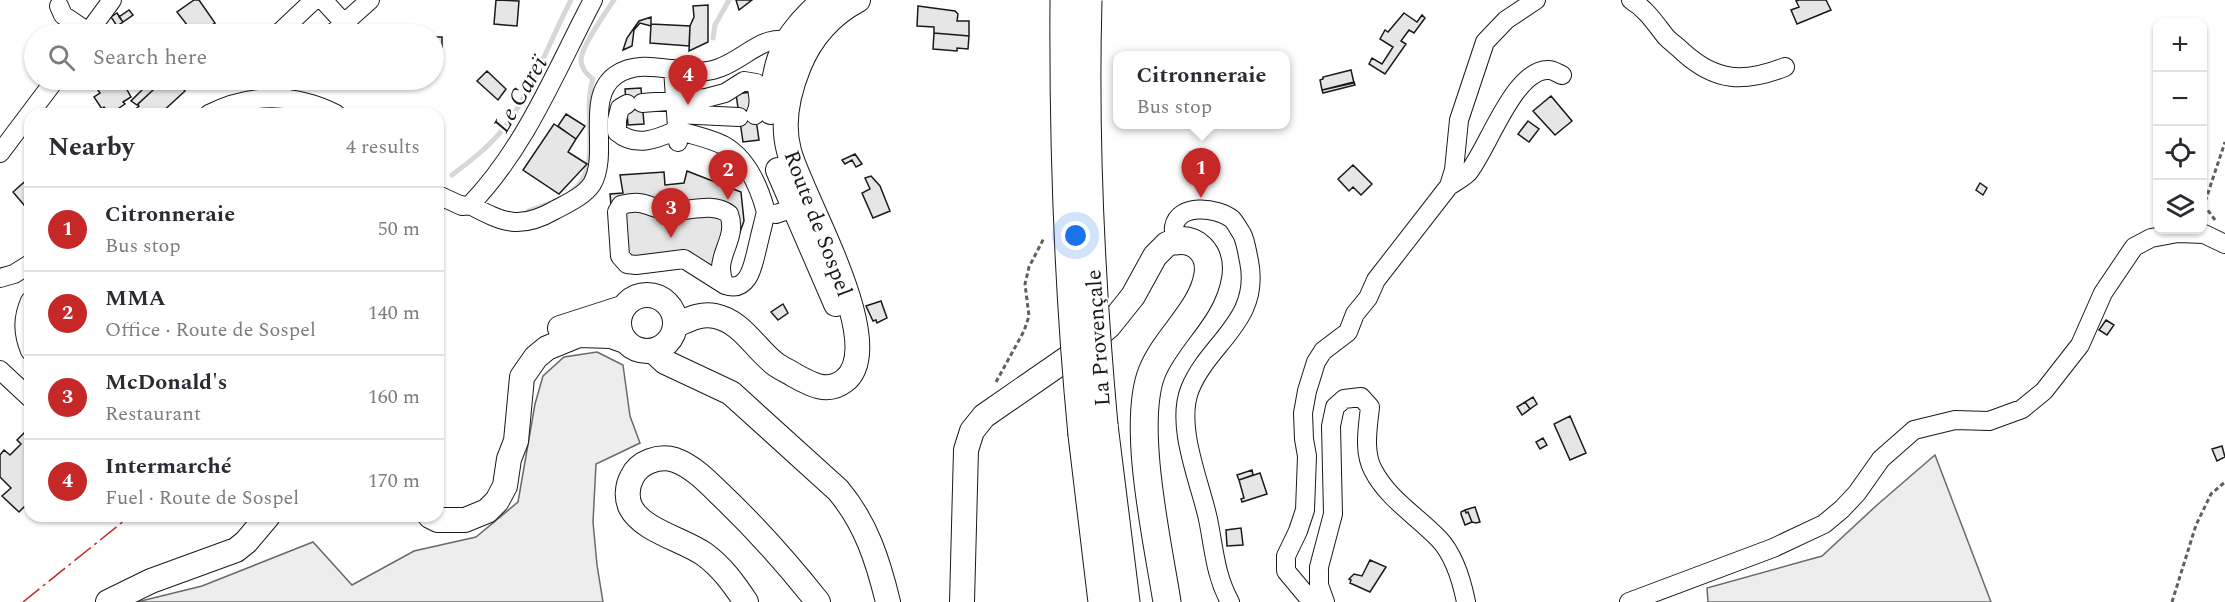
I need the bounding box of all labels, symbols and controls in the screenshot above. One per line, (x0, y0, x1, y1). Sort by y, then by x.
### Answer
map controls (2153, 18, 2207, 234)
button: + (2153, 18, 2207, 72)
search box (24, 24, 444, 90)
icon: search (45, 41, 78, 74)
text: Search here (93, 41, 207, 74)
water label: Le Careï (484, 48, 558, 140)
popup (1113, 51, 1290, 129)
pin: 4 (668, 56, 708, 105)
text: Citronneraie (1136, 59, 1267, 92)
button: − (2153, 72, 2207, 126)
text: Bus stop (1136, 92, 1212, 122)
button: locate (2153, 126, 2207, 180)
text: Nearby (48, 127, 134, 167)
text: 4 results (346, 132, 420, 162)
street label: Route de Sospel (775, 146, 861, 302)
pin: 1 (1182, 148, 1220, 198)
pin: 2 (708, 150, 748, 200)
button: layers (2153, 180, 2207, 234)
pin: 3 (652, 188, 690, 238)
text: Citronneraie (105, 198, 235, 231)
text: 1 (62, 214, 73, 244)
text: 50 m (378, 214, 420, 244)
your location (1061, 221, 1090, 250)
text: Bus stop (105, 231, 181, 261)
street label: La Provençale (1077, 268, 1120, 407)
text: MMA (105, 282, 166, 315)
text: 2 (62, 298, 73, 328)
text: 140 m (368, 298, 420, 328)
text: Office · Route de Sospel (105, 315, 316, 345)
text: McDonald's (105, 366, 227, 399)
text: 3 (62, 382, 73, 412)
text: 160 m (368, 382, 420, 412)
text: Restaurant (105, 399, 201, 429)
text: Intermarché (105, 450, 232, 483)
text: 4 (62, 466, 73, 496)
text: 170 m (368, 466, 420, 496)
text: Fuel · Route de Sospel (105, 483, 299, 513)

